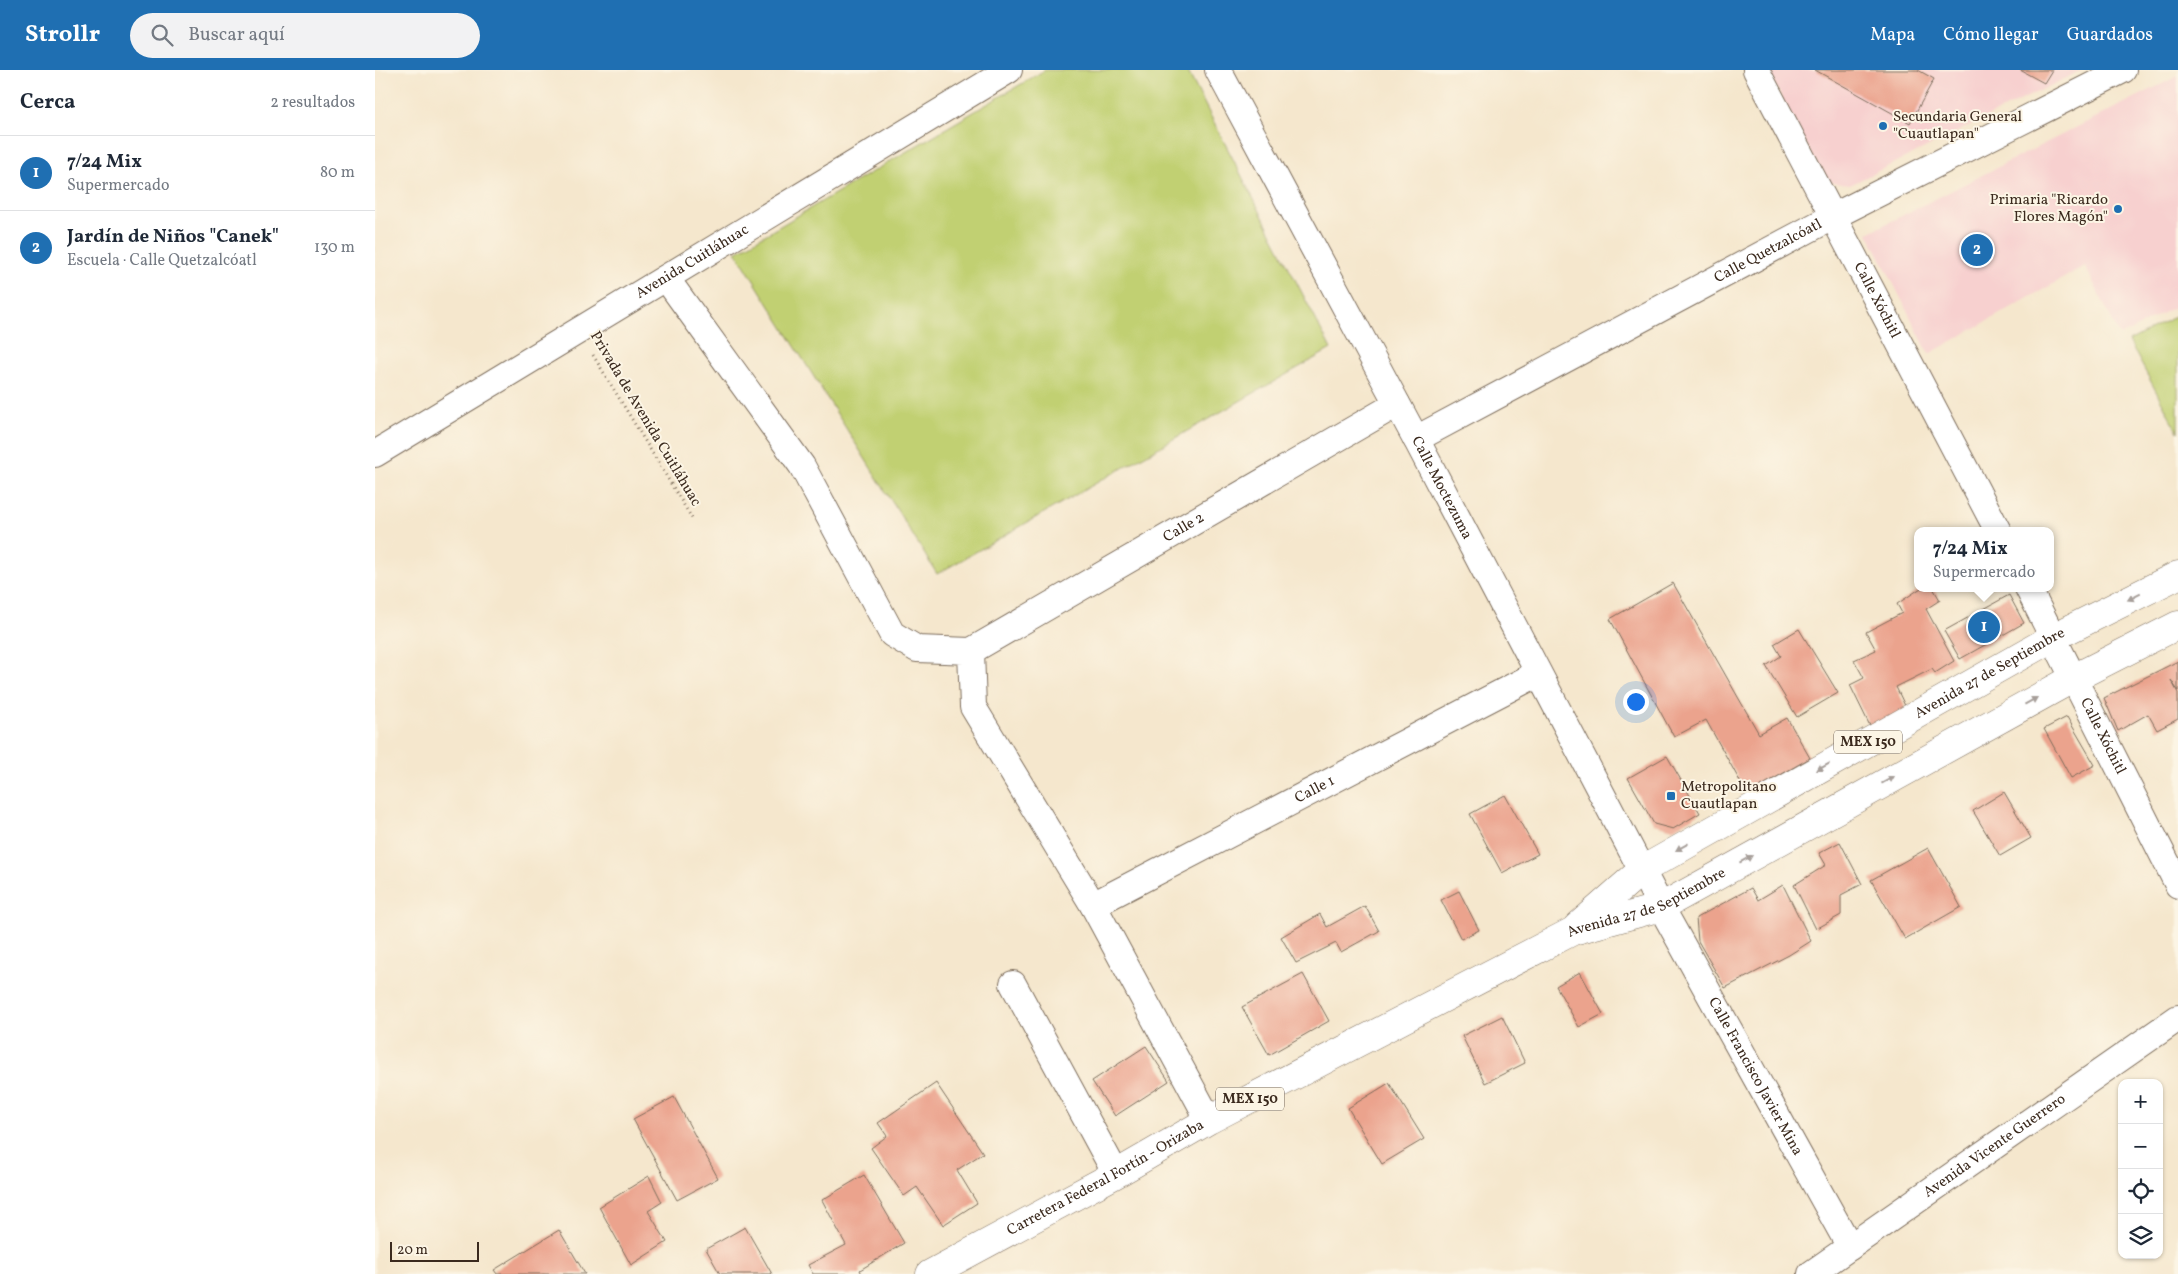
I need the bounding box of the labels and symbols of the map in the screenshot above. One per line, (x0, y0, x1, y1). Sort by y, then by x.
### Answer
place label: Secundaria General "Cuautlapan" (1893, 107, 2022, 145)
marker: Secundaria General "Cuautlapan" (1877, 120, 1889, 132)
place label: Primaria "Ricardo Flores Magón" (1990, 190, 2108, 228)
marker: Primaria "Ricardo Flores Magón" (2112, 203, 2124, 215)
street label: Calle Quetzalcóatl (1710, 214, 1826, 289)
street label: Avenida Cuitláhuac (632, 219, 753, 304)
pin: 2 (1961, 231, 1993, 269)
street label: Calle Xóchitl (1848, 258, 1905, 342)
street label: Privada de Avenida Cuitláhuac (584, 327, 706, 511)
street label: Calle Moctezuma (1406, 433, 1477, 543)
street label: Calle 2 (1159, 507, 1208, 548)
one-way arrow (2127, 593, 2142, 601)
pin: 1 (1968, 608, 2000, 646)
street label: Avenida 27 de Septiembre (1911, 623, 2068, 724)
your location (1623, 689, 1649, 715)
street label: Calle Xóchitl (2075, 694, 2131, 778)
one-way arrow (2024, 697, 2037, 706)
road number: MEX 150 (1834, 730, 1902, 754)
one-way arrow (1816, 763, 1830, 771)
street label: Calle 1 (1291, 771, 1338, 809)
one-way arrow (1882, 776, 1895, 785)
place label: Metropolitano Cuautlapan (1681, 777, 1776, 815)
marker: Metropolitano Cuautlapan (1665, 790, 1677, 802)
one-way arrow (1674, 843, 1689, 851)
one-way arrow (1740, 855, 1753, 864)
street label: Avenida 27 de Septiembre (1563, 863, 1730, 943)
street label: Calle Francisco Javier Mina (1703, 994, 1808, 1160)
road number: MEX 150 (1216, 1088, 1284, 1110)
street label: Avenida Vicente Guerrero (1919, 1089, 2070, 1203)
street label: Carretera Federal Fortín - Orizaba (1003, 1115, 1208, 1241)
scale bar (390, 1239, 479, 1262)

